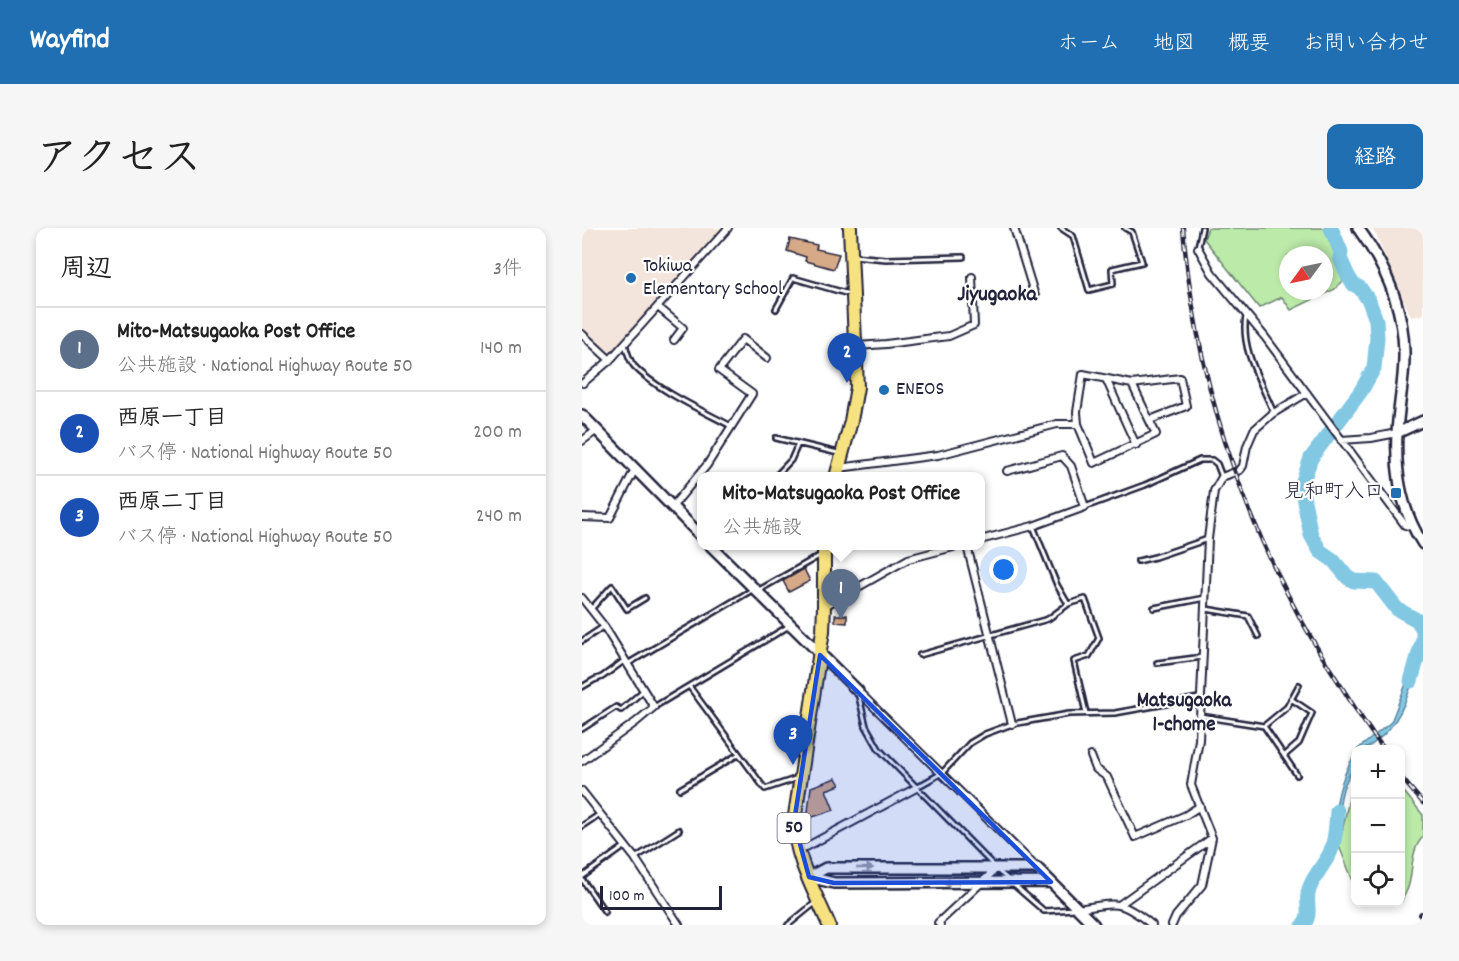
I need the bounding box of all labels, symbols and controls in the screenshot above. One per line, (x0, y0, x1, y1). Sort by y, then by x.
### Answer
text: Wayfind (30, 22, 110, 62)
text: ホーム (1058, 30, 1120, 60)
text: 地図 (1153, 30, 1195, 60)
text: 概要 (1228, 30, 1270, 60)
text: お問い合わせ (1303, 30, 1429, 60)
button: 経路 (1327, 124, 1423, 189)
text: アクセス (36, 132, 201, 192)
north arrow (1279, 246, 1333, 300)
text: 周辺 (60, 252, 112, 289)
place label: Tokiwa Elementary School (643, 253, 783, 304)
text: 3件 (493, 256, 522, 284)
marker: Tokiwa Elementary School (624, 271, 638, 285)
district label: Jiyugaoka (957, 280, 1037, 311)
text: Mito-Matsugaoka Post Office (117, 317, 355, 348)
pin: 2 (828, 334, 866, 383)
text: 1 (77, 335, 82, 363)
text: 140 m (480, 335, 522, 363)
text: 公共施設 · National Highway Route 50 (117, 353, 413, 381)
place label: ENEOS (896, 376, 944, 404)
marker: ENEOS (877, 383, 891, 397)
text: 西原一丁目 (117, 404, 227, 435)
text: 2 (75, 419, 84, 447)
text: 200 m (473, 419, 522, 447)
text: バス停 · National Highway Route 50 (117, 440, 393, 468)
popup (697, 472, 985, 550)
text: Mito-Matsugaoka Post Office (722, 479, 960, 510)
place label: 見和町入口 (1284, 479, 1384, 507)
marker: 見和町入口 (1389, 486, 1403, 500)
text: 西原二丁目 (117, 488, 227, 519)
text: 3 (75, 503, 84, 531)
text: 240 m (476, 503, 522, 531)
text: 公共施設 (722, 515, 802, 543)
text: バス停 · National Highway Route 50 (117, 524, 393, 552)
your location (989, 555, 1018, 584)
pin: 1 (822, 570, 860, 619)
district label: Matsugaoka 1-chome (1137, 687, 1232, 741)
pin: 3 (774, 716, 812, 765)
map controls (1351, 745, 1405, 907)
button: + (1351, 745, 1405, 799)
button: − (1351, 799, 1405, 853)
road number: 50 (778, 813, 810, 843)
button: locate (1351, 853, 1405, 907)
one-way arrow (855, 863, 874, 873)
one-way arrow (941, 878, 960, 888)
scale bar (600, 883, 722, 910)
text: 100 m (609, 885, 645, 908)

